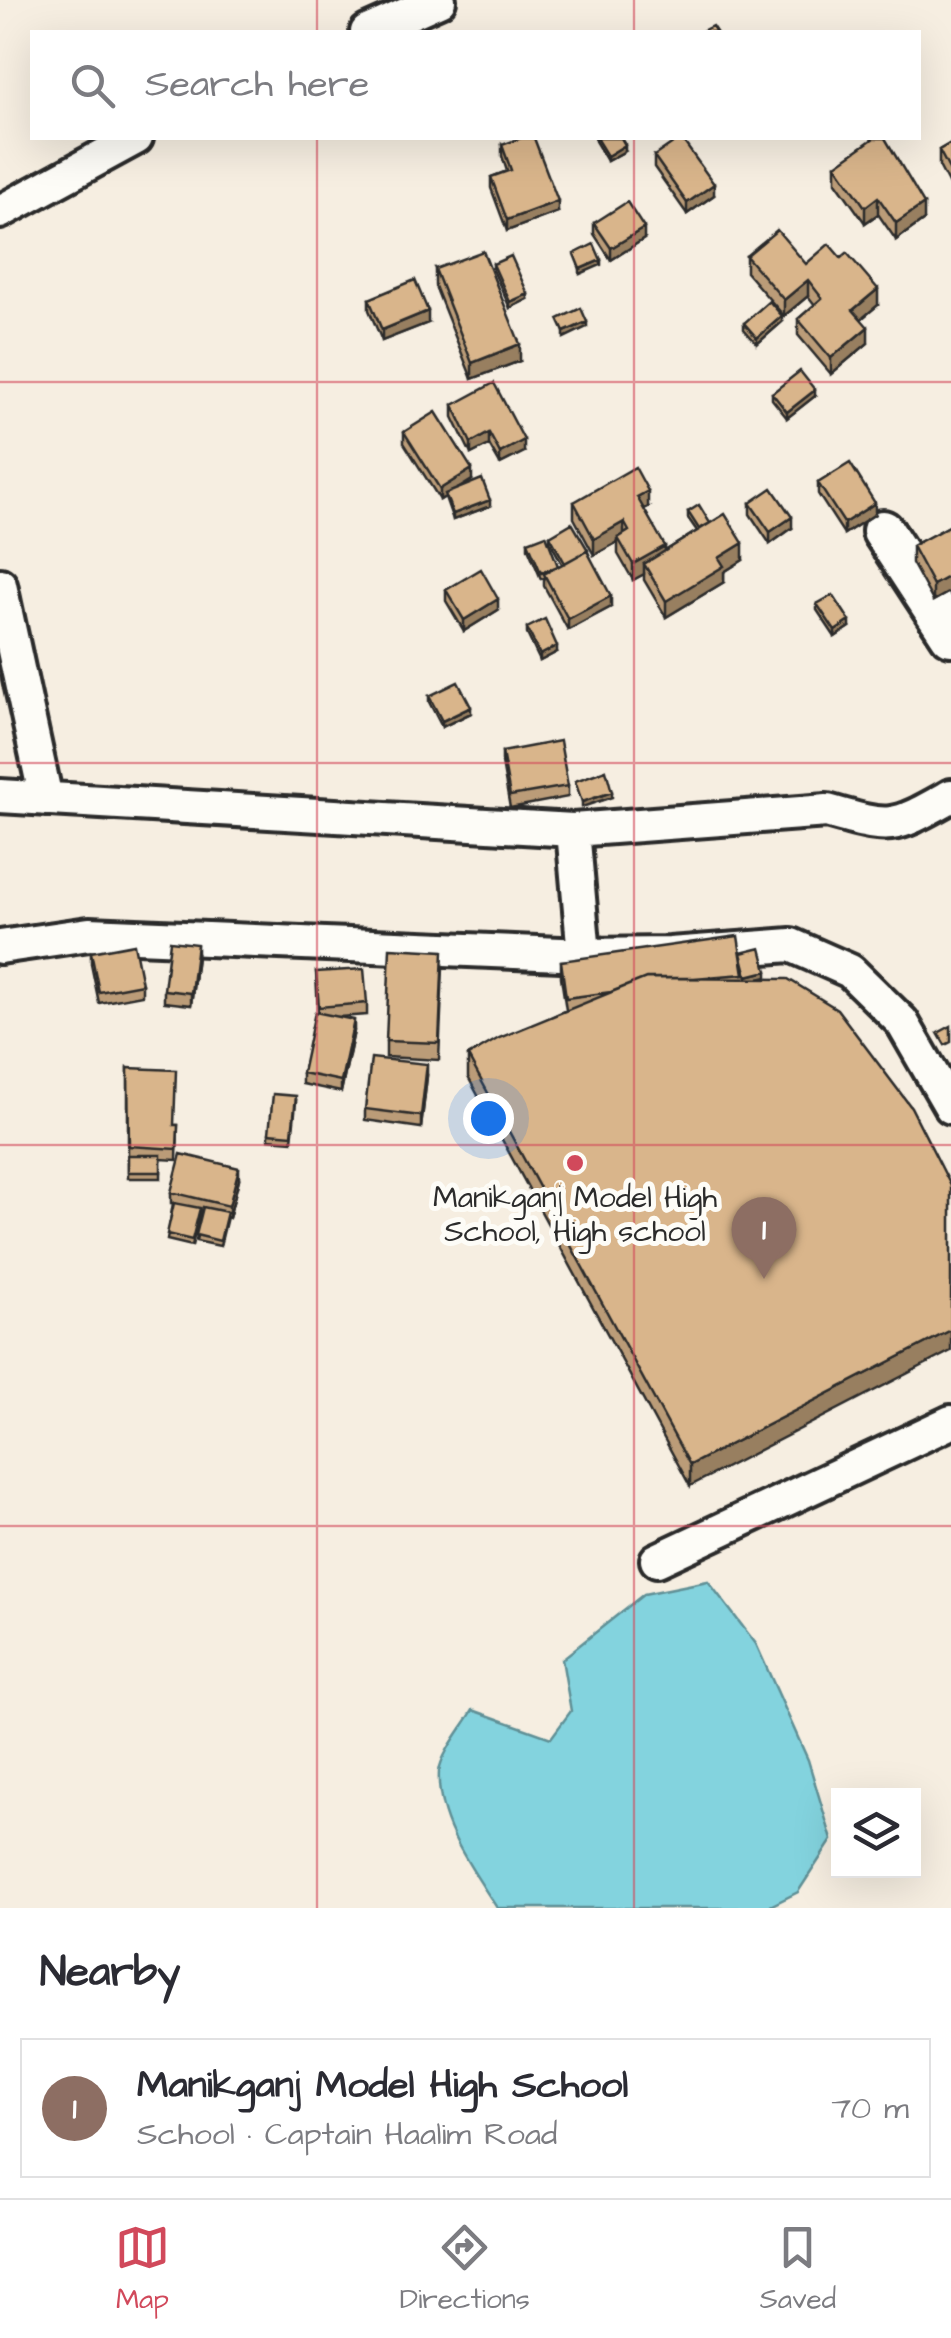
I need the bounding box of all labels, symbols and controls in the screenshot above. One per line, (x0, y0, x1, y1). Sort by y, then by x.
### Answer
search box (30, 30, 921, 140)
icon: search (65, 58, 120, 113)
text: Search here (145, 59, 369, 111)
your location (463, 1093, 514, 1144)
marker: Manikganj Model High School, High school (564, 1152, 586, 1174)
place label: Manikganj Model High School, High school (433, 1177, 717, 1254)
pin: 1 (732, 1196, 796, 1279)
map controls (831, 1788, 921, 1878)
button: layers (831, 1788, 921, 1878)
text: Nearby (40, 1944, 180, 2002)
text: Manikganj Model High School (137, 2060, 628, 2112)
text: 1 (72, 2086, 77, 2131)
text: 70 m (831, 2086, 909, 2131)
text: School · Captain Haalim Road (137, 2112, 557, 2157)
tab: Map (115, 2220, 170, 2319)
tab: Directions (400, 2220, 530, 2319)
tab: Saved (760, 2220, 836, 2319)

